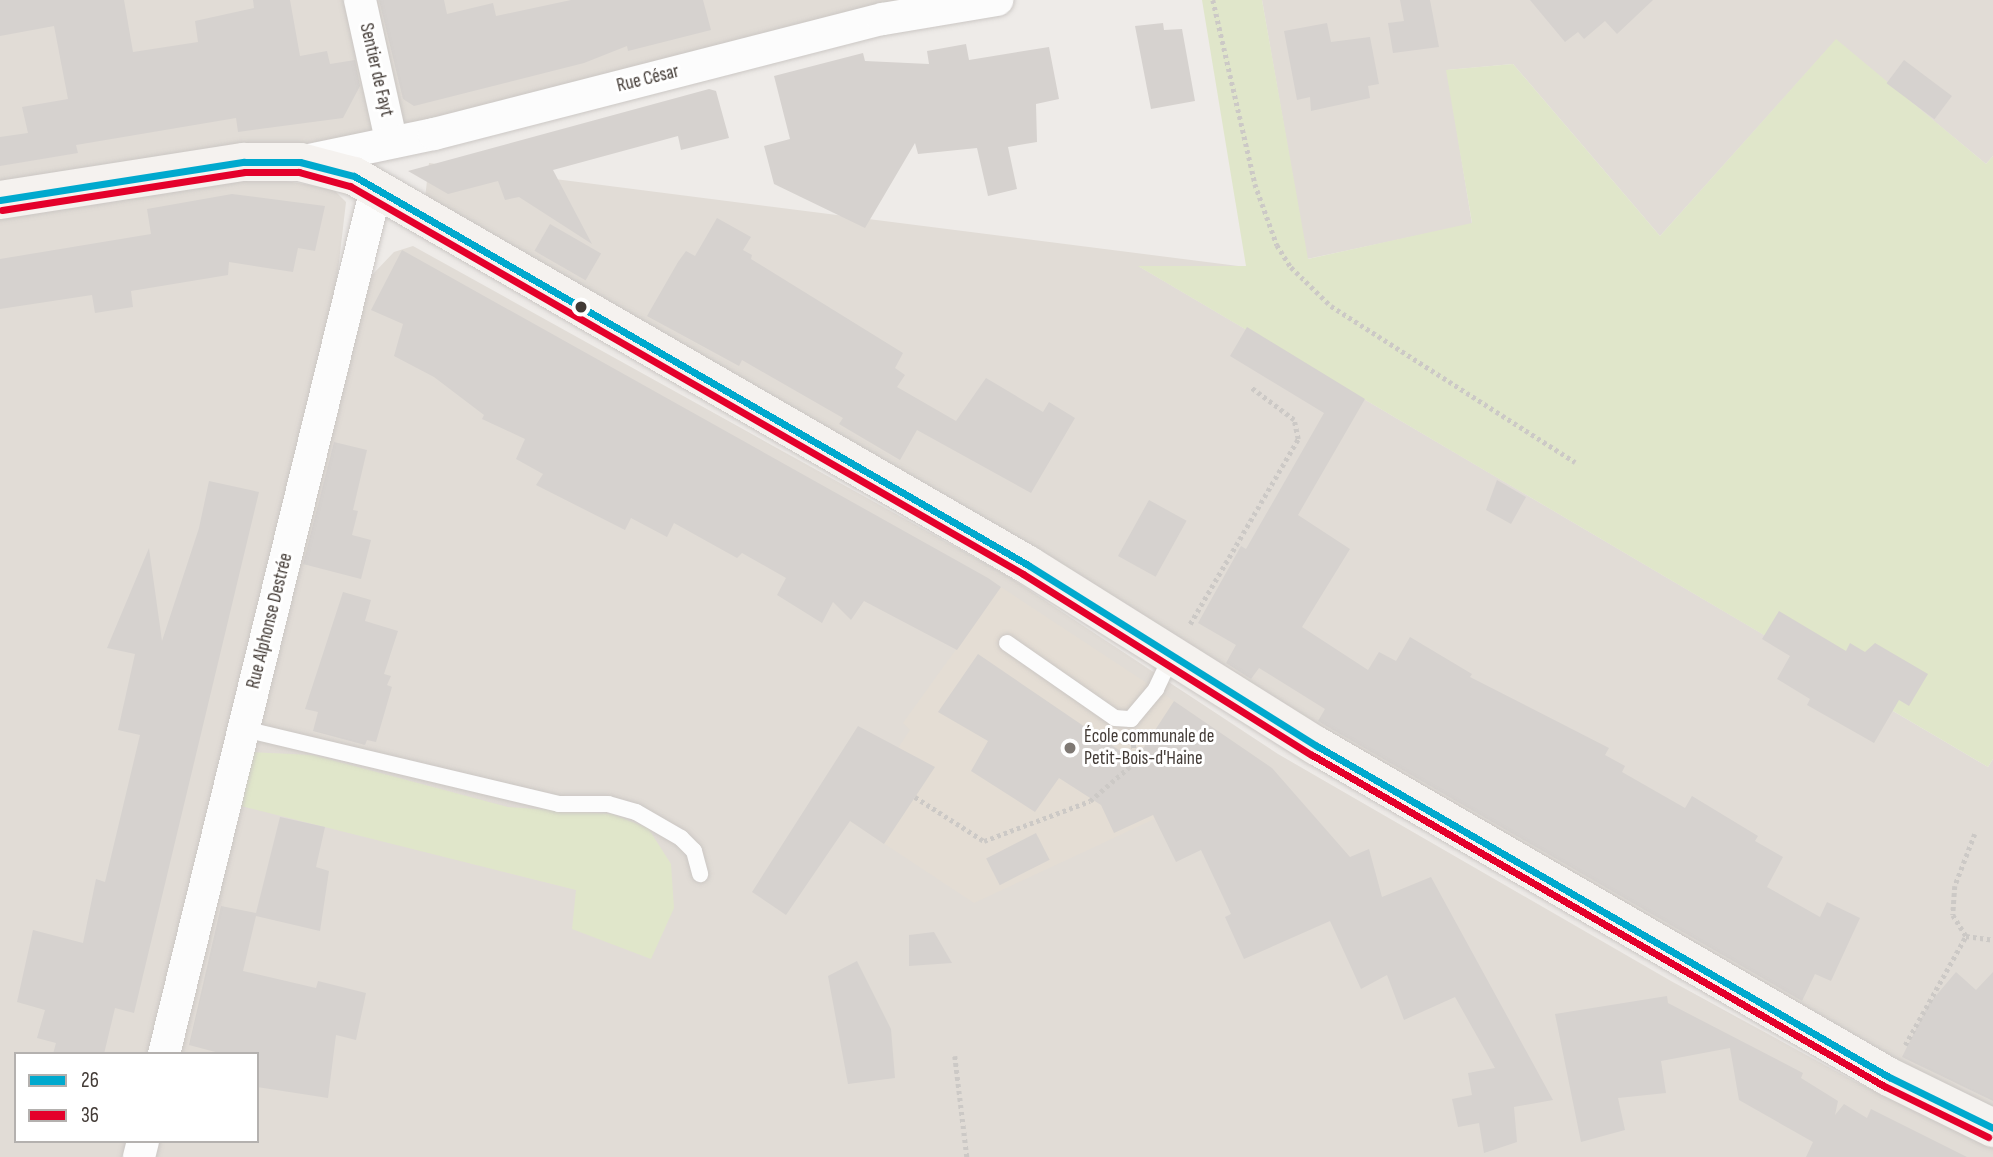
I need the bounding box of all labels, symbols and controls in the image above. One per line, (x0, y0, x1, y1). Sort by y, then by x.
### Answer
street label: Sentier de Fayt (354, 21, 398, 119)
street label: Rue César (614, 60, 682, 98)
unlabelled marker (574, 300, 588, 314)
street label: Rue Alphonse Destrée (242, 551, 298, 691)
place label: École communale de Petit-Bois-d'Haine (1084, 726, 1214, 770)
marker: École communale de Petit-Bois-d'Haine (1062, 740, 1078, 756)
legend (14, 1052, 259, 1143)
text: 26 (81, 1068, 99, 1093)
text: 36 (81, 1103, 99, 1128)

